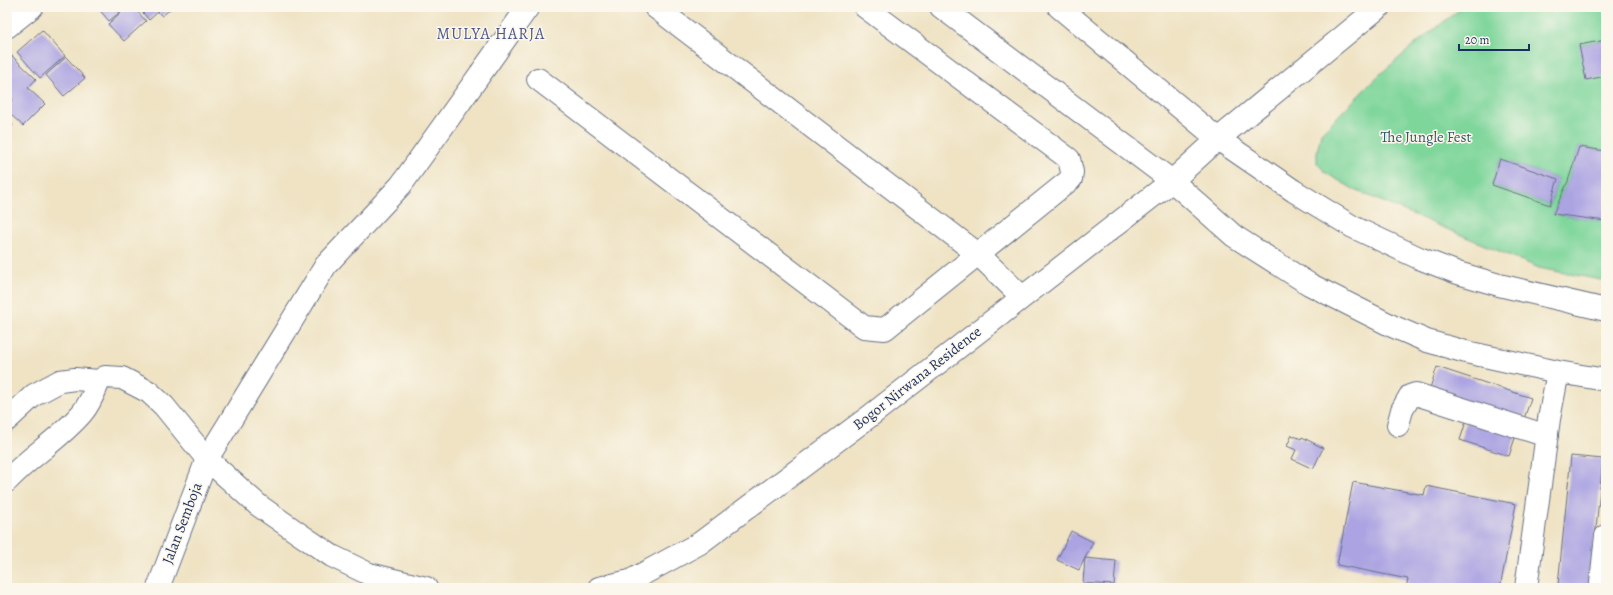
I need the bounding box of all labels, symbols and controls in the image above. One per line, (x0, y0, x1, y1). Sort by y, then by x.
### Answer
district label: MULYA HARJA (437, 23, 545, 45)
scale bar (1459, 26, 1529, 52)
text: 20 m (1465, 32, 1489, 48)
park label: The Jungle Fest (1381, 127, 1471, 147)
street label: Bogor Nirwana Residence (849, 321, 986, 434)
street label: Jalan Semboja (157, 479, 207, 567)

